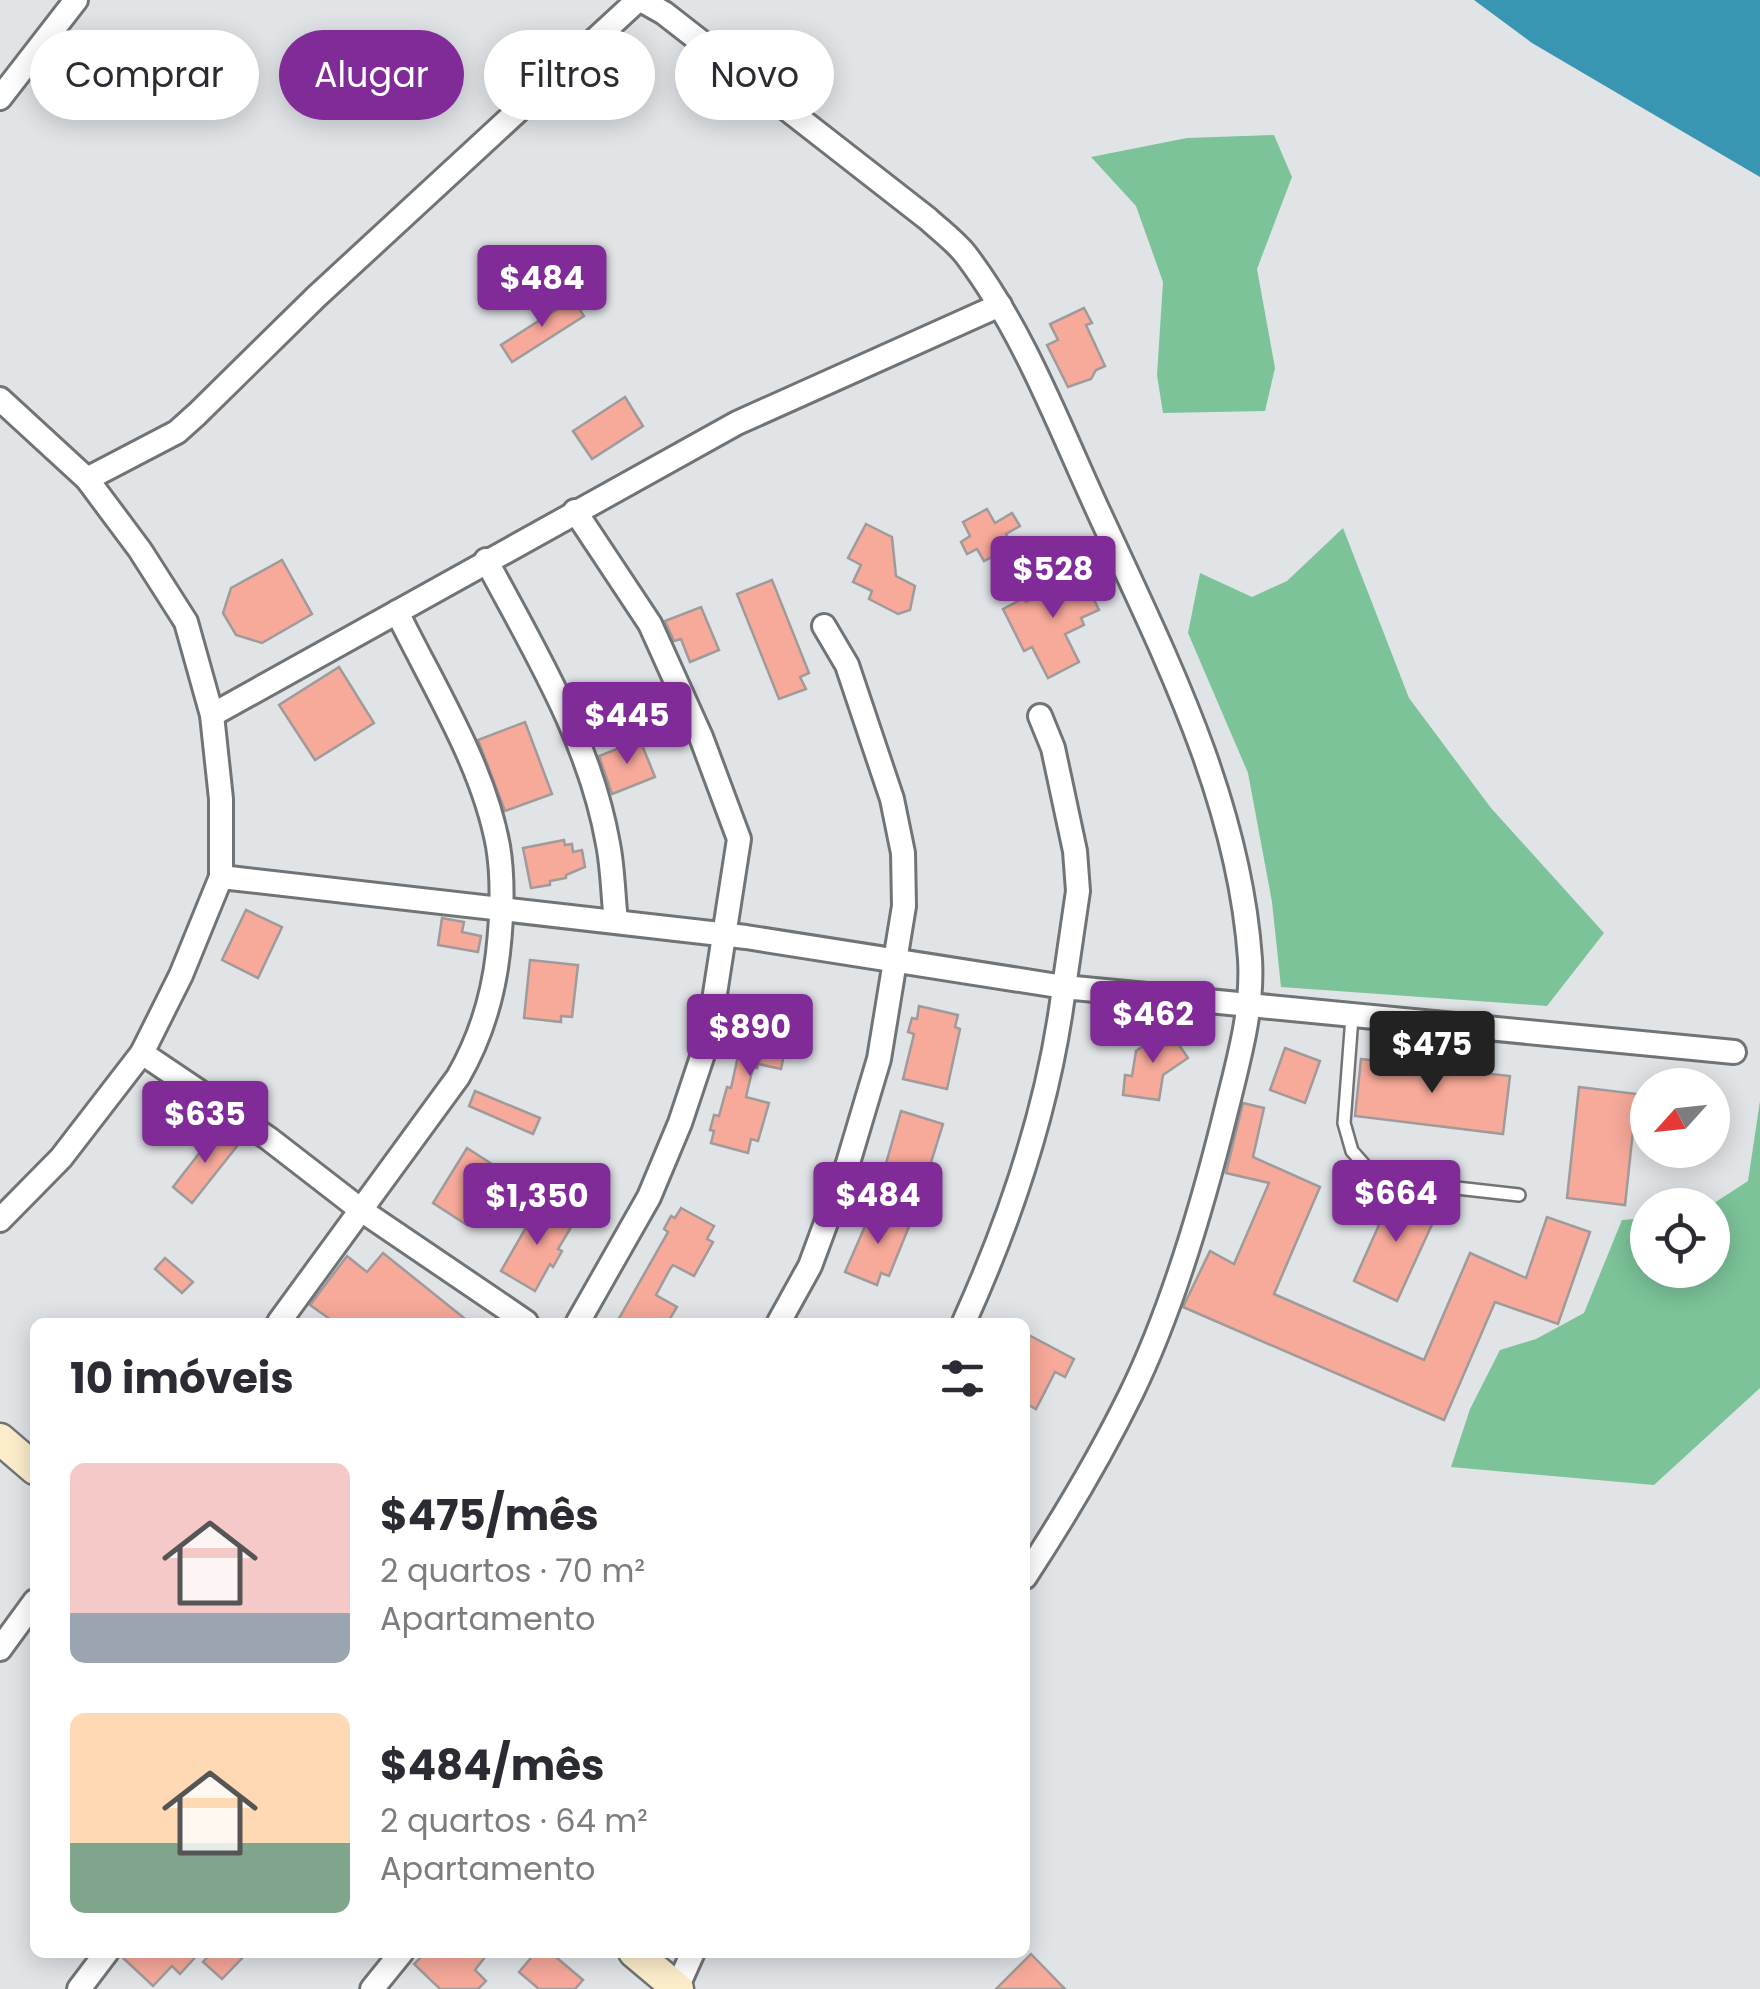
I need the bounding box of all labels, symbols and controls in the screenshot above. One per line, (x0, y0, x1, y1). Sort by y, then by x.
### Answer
chip: Comprar (30, 30, 259, 120)
chip: Alugar (279, 30, 464, 120)
chip: Filtros (484, 30, 655, 120)
chip: Novo (675, 30, 834, 120)
pin: $484 (483, 245, 601, 330)
text: $484 (499, 255, 585, 300)
pin: $528 (994, 536, 1112, 621)
text: $528 (1013, 546, 1093, 591)
pin: $445 (568, 682, 686, 767)
text: $445 (584, 692, 670, 737)
pin: $462 (1094, 981, 1212, 1066)
text: $462 (1112, 991, 1194, 1036)
pin: $890 (691, 994, 809, 1079)
text: $890 (709, 1004, 791, 1049)
pin: $475 (1373, 1011, 1491, 1096)
text: $475 (1392, 1021, 1472, 1066)
north arrow (1630, 1068, 1730, 1168)
map controls (1630, 1068, 1730, 1288)
pin: $635 (146, 1081, 264, 1166)
text: $635 (164, 1091, 246, 1136)
pin: $664 (1337, 1160, 1455, 1245)
pin: $484 (819, 1162, 937, 1247)
pin: $1,350 (456, 1163, 618, 1248)
text: $664 (1354, 1170, 1438, 1215)
text: $484 (835, 1172, 921, 1217)
text: $1,350 (485, 1173, 589, 1218)
button: locate (1630, 1188, 1730, 1288)
text: 10 imóveis (70, 1349, 294, 1408)
icon: filters (935, 1351, 990, 1406)
text: $475/mês (380, 1486, 599, 1545)
icon: home (150, 1503, 270, 1623)
text: 2 quartos · 70 m² (380, 1548, 645, 1593)
text: Apartamento (380, 1596, 595, 1641)
text: $484/mês (380, 1736, 605, 1795)
icon: home (150, 1753, 270, 1873)
text: 2 quartos · 64 m² (380, 1798, 648, 1843)
text: Apartamento (380, 1846, 595, 1891)

